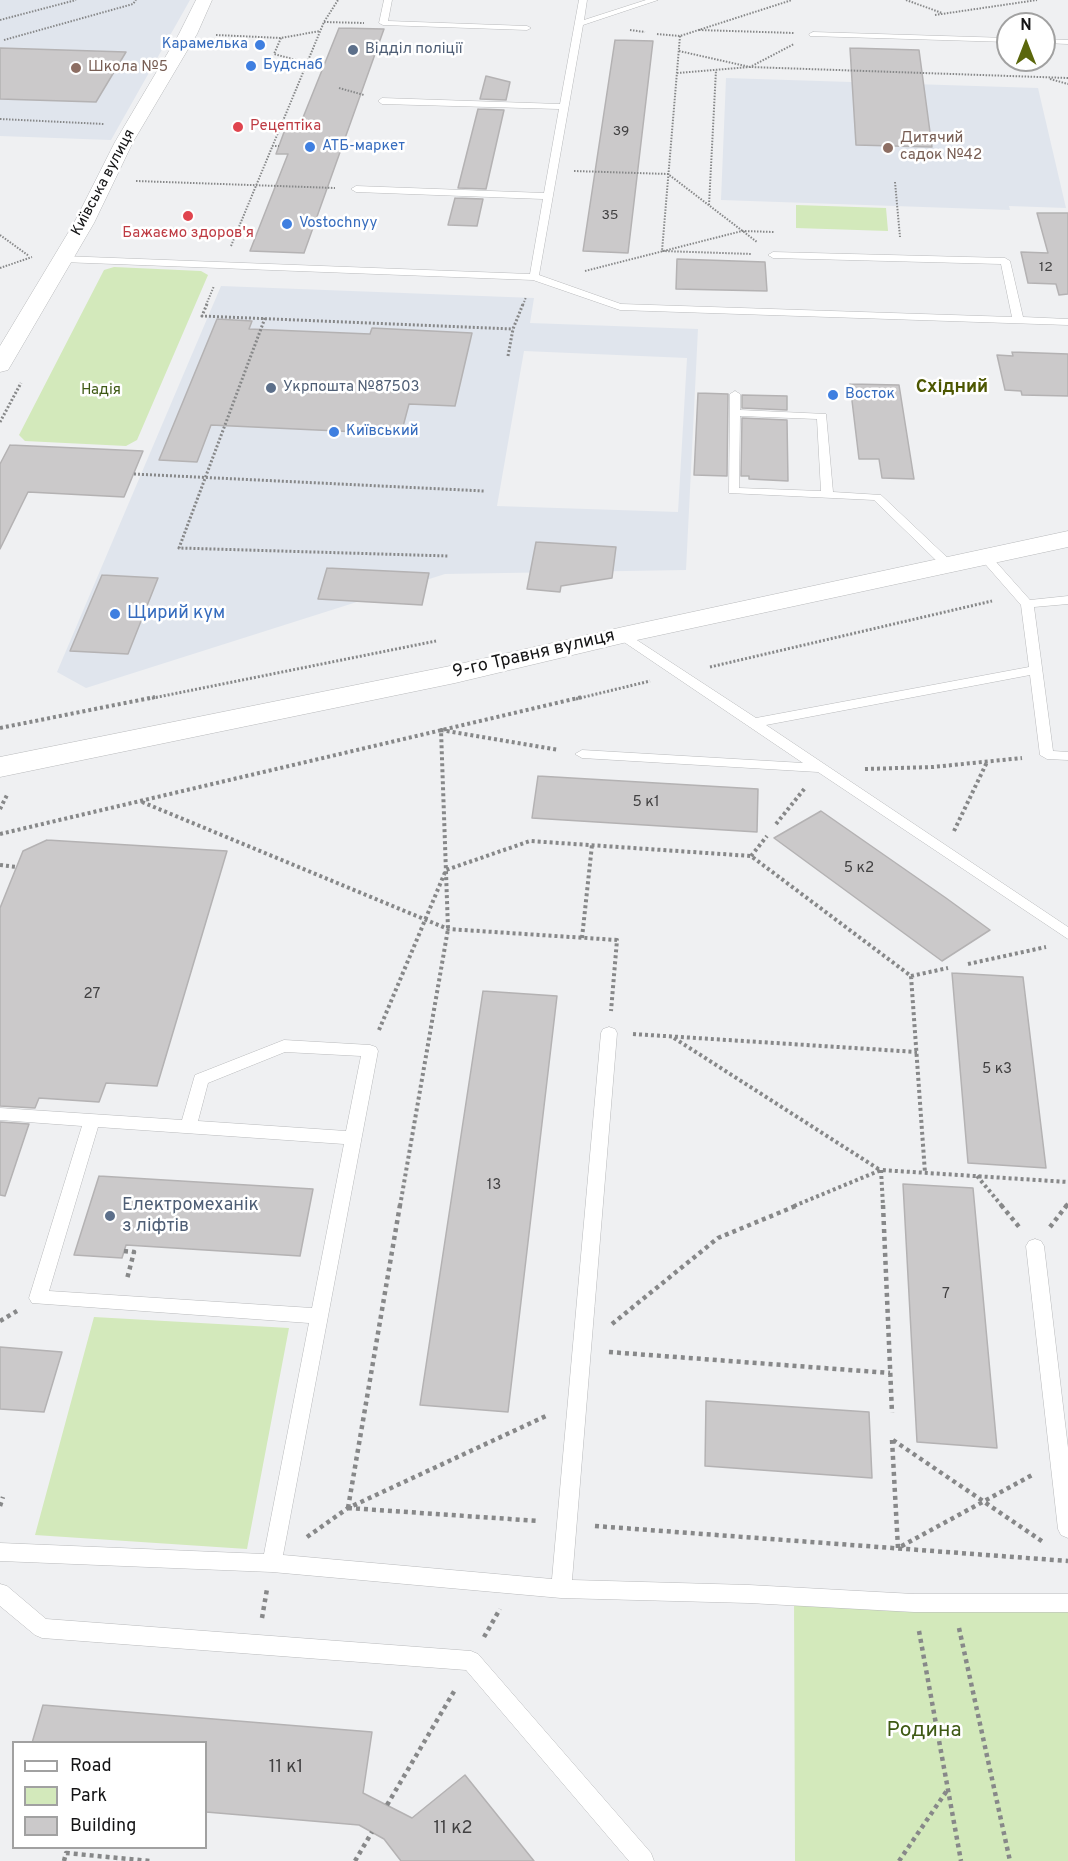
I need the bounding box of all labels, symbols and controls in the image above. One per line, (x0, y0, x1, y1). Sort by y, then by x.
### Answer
north arrow (996, 12, 1056, 72)
text: N (1020, 16, 1032, 36)
place label: Карамелька (162, 36, 248, 54)
marker: Карамелька (253, 38, 267, 52)
place label: Відділ поліції (365, 41, 463, 59)
marker: Відділ поліції (346, 43, 360, 57)
place label: Будснаб (263, 57, 323, 75)
place label: Школа №5 (88, 59, 168, 77)
marker: Будснаб (244, 59, 258, 73)
marker: Школа №5 (69, 61, 83, 75)
place label: Рецептіка (250, 118, 321, 136)
marker: Рецептіка (231, 120, 245, 134)
house number: 39 (613, 124, 629, 140)
street label: Київська вулиця (68, 127, 140, 239)
place label: Дитячий садок №42 (900, 130, 982, 165)
place label: АТБ-маркет (322, 138, 405, 156)
marker: АТБ-маркет (303, 140, 317, 154)
marker: Дитячий садок №42 (881, 141, 895, 155)
house number: 35 (601, 208, 619, 224)
marker: Бажаємо здоров'я (181, 209, 195, 223)
place label: Vostochnyy (299, 215, 377, 233)
marker: Vostochnyy (280, 217, 294, 231)
place label: Бажаємо здоров'я (122, 225, 254, 243)
house number: 12 (1039, 260, 1053, 276)
district label: Східний (916, 377, 988, 399)
place label: Укрпошта №87503 (283, 379, 420, 397)
marker: Укрпошта №87503 (264, 381, 278, 395)
park label: Надія (81, 382, 121, 400)
place label: Восток (845, 386, 895, 404)
marker: Восток (826, 388, 840, 402)
place label: Київський (346, 423, 419, 441)
marker: Київський (327, 425, 341, 439)
place label: Щирий кум (127, 603, 225, 625)
marker: Щирий кум (108, 607, 122, 621)
street label: 9-го Травня вулиця (451, 626, 617, 684)
house number: 5 к1 (633, 794, 659, 812)
house number: 5 к2 (844, 860, 874, 878)
house number: 27 (84, 986, 100, 1004)
house number: 5 к3 (982, 1061, 1012, 1079)
house number: 13 (487, 1177, 501, 1195)
place label: Електромеханік з ліфтів (122, 1195, 259, 1238)
marker: Електромеханік з ліфтів (103, 1209, 117, 1223)
house number: 7 (942, 1286, 950, 1304)
park label: Родина (886, 1719, 962, 1745)
legend (12, 1741, 207, 1849)
text: Road (70, 1755, 112, 1778)
house number: 11 к1 (269, 1757, 303, 1779)
text: Park (70, 1785, 107, 1808)
text: Building (70, 1815, 136, 1838)
house number: 11 к2 (434, 1818, 472, 1840)

